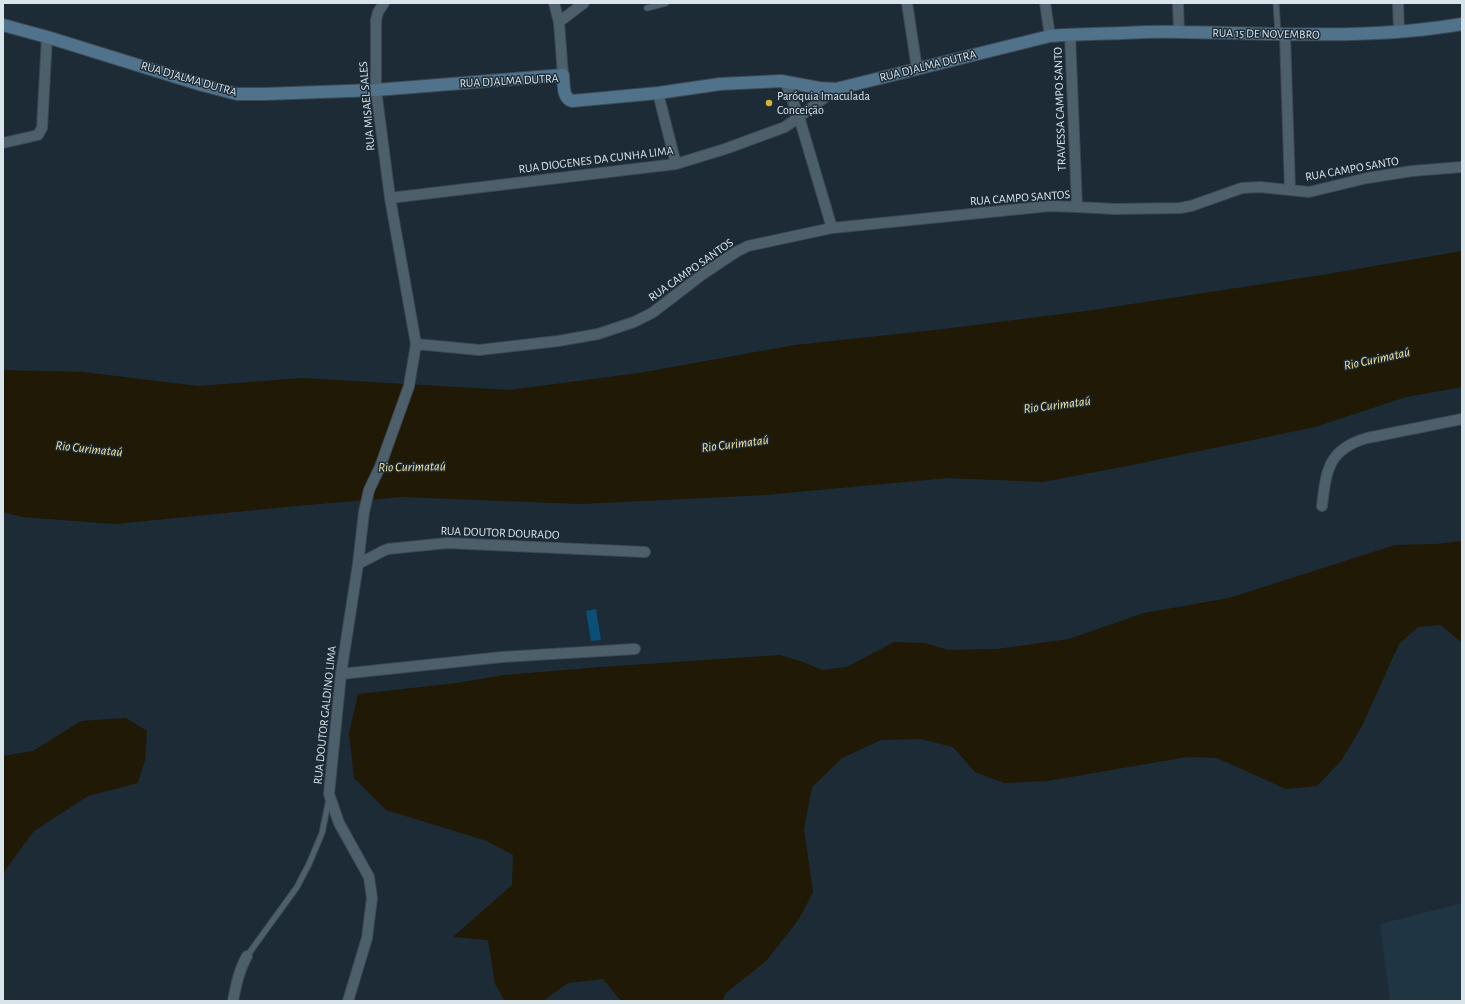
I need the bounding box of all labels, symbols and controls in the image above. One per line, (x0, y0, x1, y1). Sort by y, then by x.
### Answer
street label: RUA 15 DE NOVEMBRO (1212, 26, 1320, 42)
street label: RUA DJALMA DUTRA (878, 47, 978, 85)
street label: TRAVESSA CAMPO SANTO (1051, 47, 1069, 171)
street label: RUA DJALMA DUTRA (139, 58, 239, 100)
street label: RUA MISAEL SALES (356, 61, 378, 151)
street label: RUA DJALMA DUTRA (459, 71, 559, 91)
place label: Paróquia Imaculada Conceição (777, 89, 870, 117)
marker: Paróquia Imaculada Conceição (764, 98, 774, 108)
street label: RUA DIOGENES DA CUNHA LIMA (518, 143, 674, 177)
street label: RUA CAMPO SANTO (1304, 154, 1400, 184)
street label: RUA CAMPO SANTOS (969, 187, 1071, 209)
street label: RUA CAMPO SANTOS (646, 235, 736, 305)
water label: Rio Curimataú (1342, 344, 1412, 374)
water label: Rio Curimataú (1023, 393, 1091, 417)
water label: Rio Curimataú (701, 432, 769, 456)
water label: Rio Curimataú (55, 438, 123, 460)
water label: Rio Curimataú (378, 459, 446, 475)
street label: RUA DOUTOR DOURADO (440, 524, 560, 542)
street label: RUA DOUTOR GALDINO LIMA (311, 645, 339, 785)

